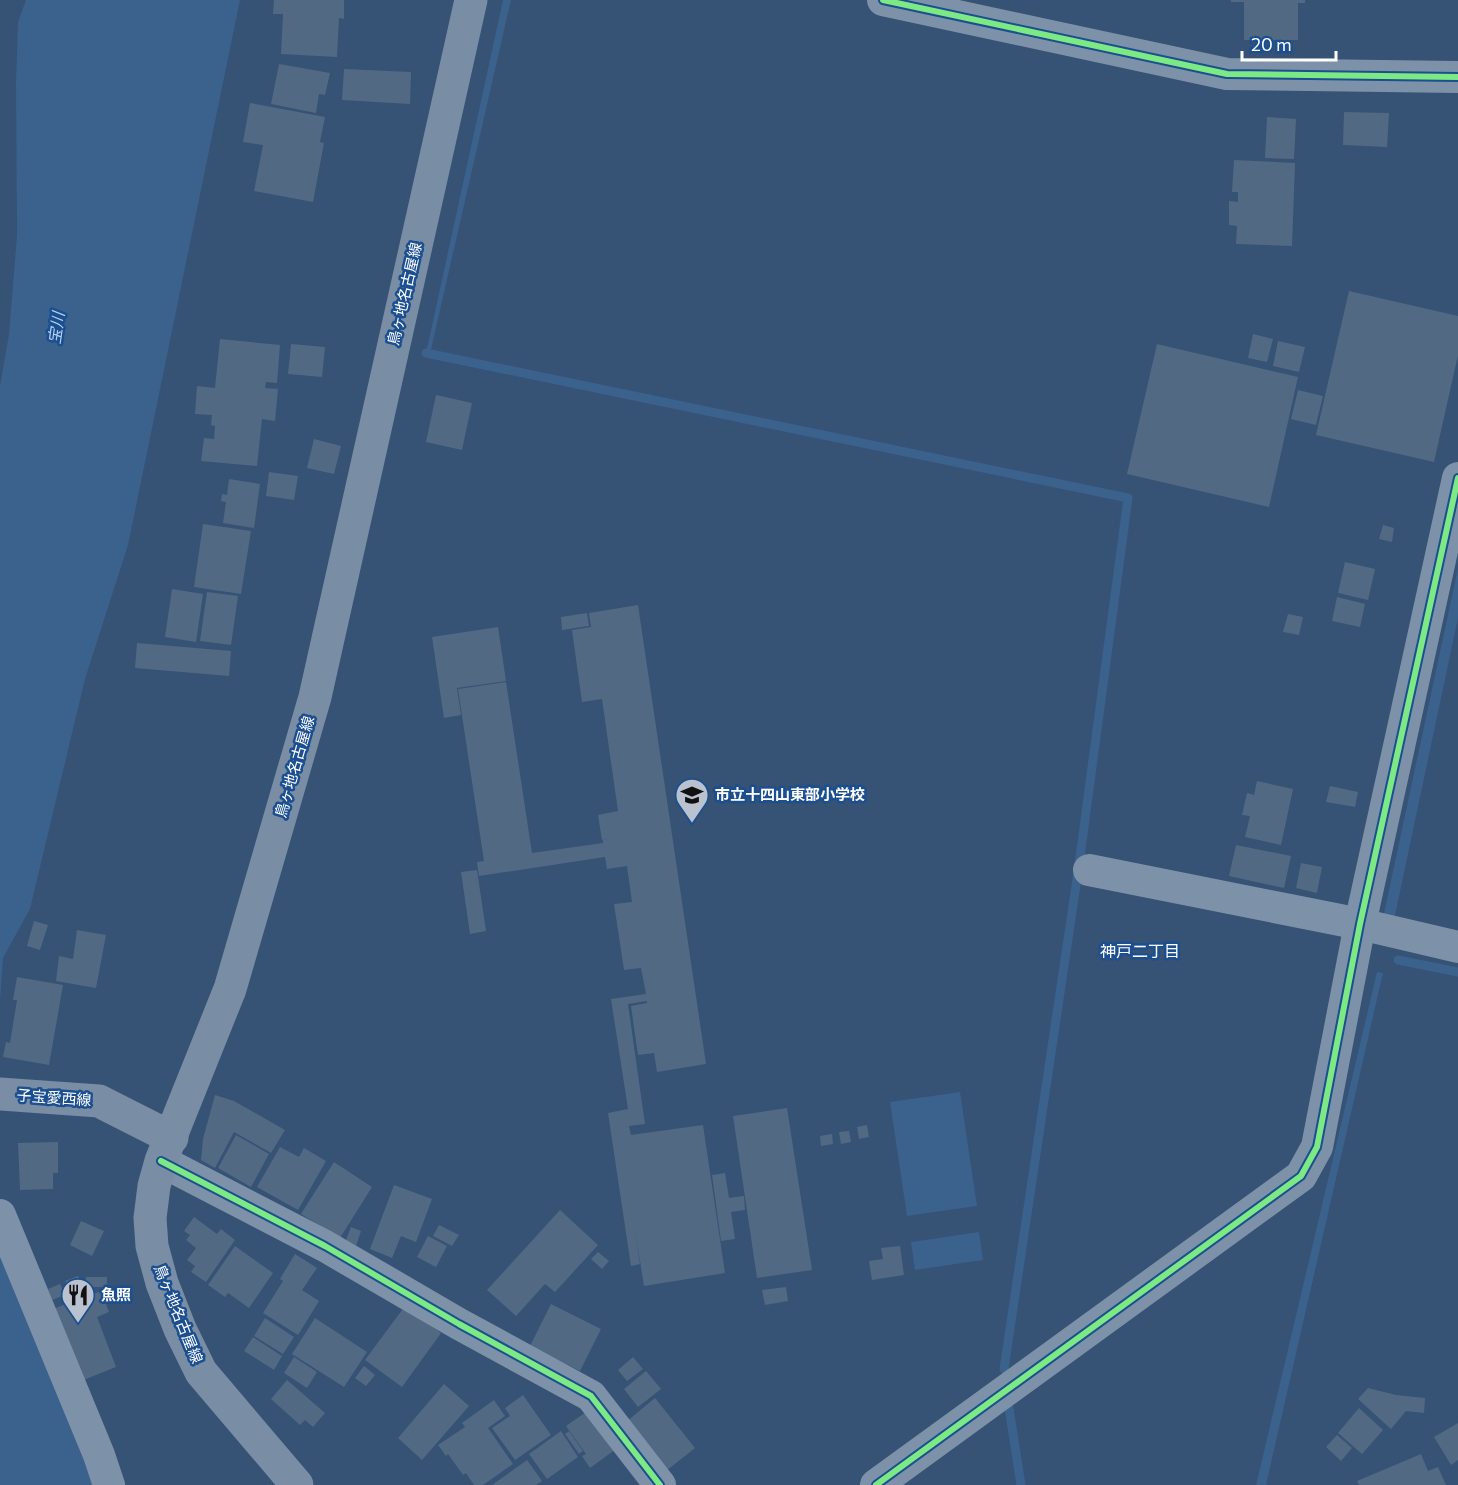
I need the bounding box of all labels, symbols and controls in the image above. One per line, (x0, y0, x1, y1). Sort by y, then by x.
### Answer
scale bar (1242, 24, 1336, 62)
text: 20 m (1251, 33, 1292, 55)
street label: 鳥ヶ地名古屋線 (383, 241, 425, 347)
water label: 宝川 (44, 309, 67, 345)
street label: 鳥ヶ地名古屋線 (271, 714, 317, 820)
school or university icon: 市立十四山東部小学校 (674, 777, 710, 824)
place label: 市立十四山東部小学校 (715, 785, 865, 803)
district label: 神戸二丁目 (1100, 941, 1180, 960)
street label: 子宝愛西線 (16, 1085, 92, 1109)
street label: 鳥ヶ地名古屋線 (151, 1262, 207, 1366)
restaurant icon: 魚照 (60, 1277, 96, 1324)
place label: 魚照 (101, 1285, 131, 1303)

